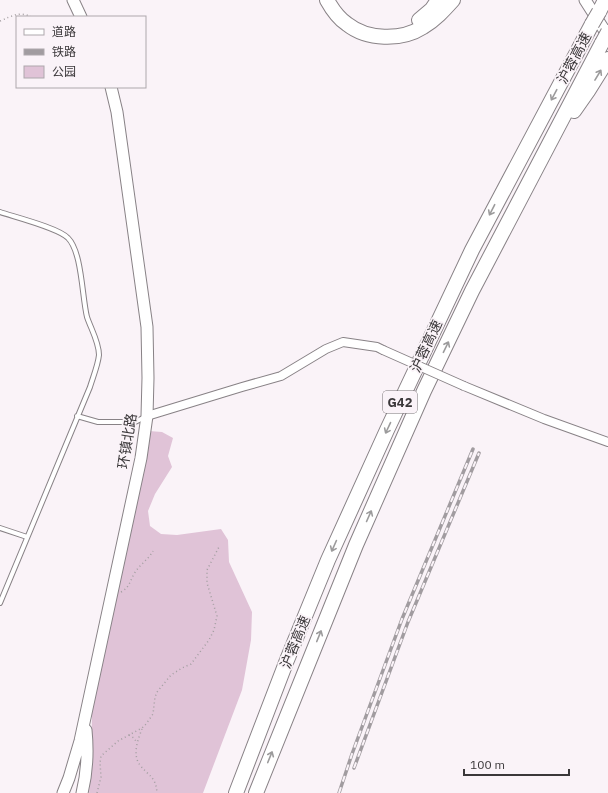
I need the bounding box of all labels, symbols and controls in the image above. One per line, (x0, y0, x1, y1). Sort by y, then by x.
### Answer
legend (16, 16, 146, 88)
text: 道路 (52, 24, 76, 39)
street label: 沪蓉高速 (553, 29, 595, 87)
text: 铁路 (52, 44, 76, 59)
text: 公园 (52, 64, 76, 79)
one-way arrow (594, 69, 602, 81)
one-way arrow (549, 89, 557, 101)
one-way arrow (488, 203, 496, 215)
street label: 沪蓉高速 (406, 317, 446, 375)
one-way arrow (442, 341, 450, 353)
road number: G42 (383, 391, 417, 413)
street label: 环镇北路 (114, 412, 140, 470)
one-way arrow (384, 421, 391, 433)
one-way arrow (366, 510, 373, 522)
one-way arrow (330, 540, 337, 552)
street label: 沪蓉高速 (276, 613, 314, 671)
one-way arrow (316, 631, 323, 643)
one-way arrow (267, 751, 275, 763)
scale bar (464, 751, 569, 777)
text: 100 m (470, 757, 505, 772)

